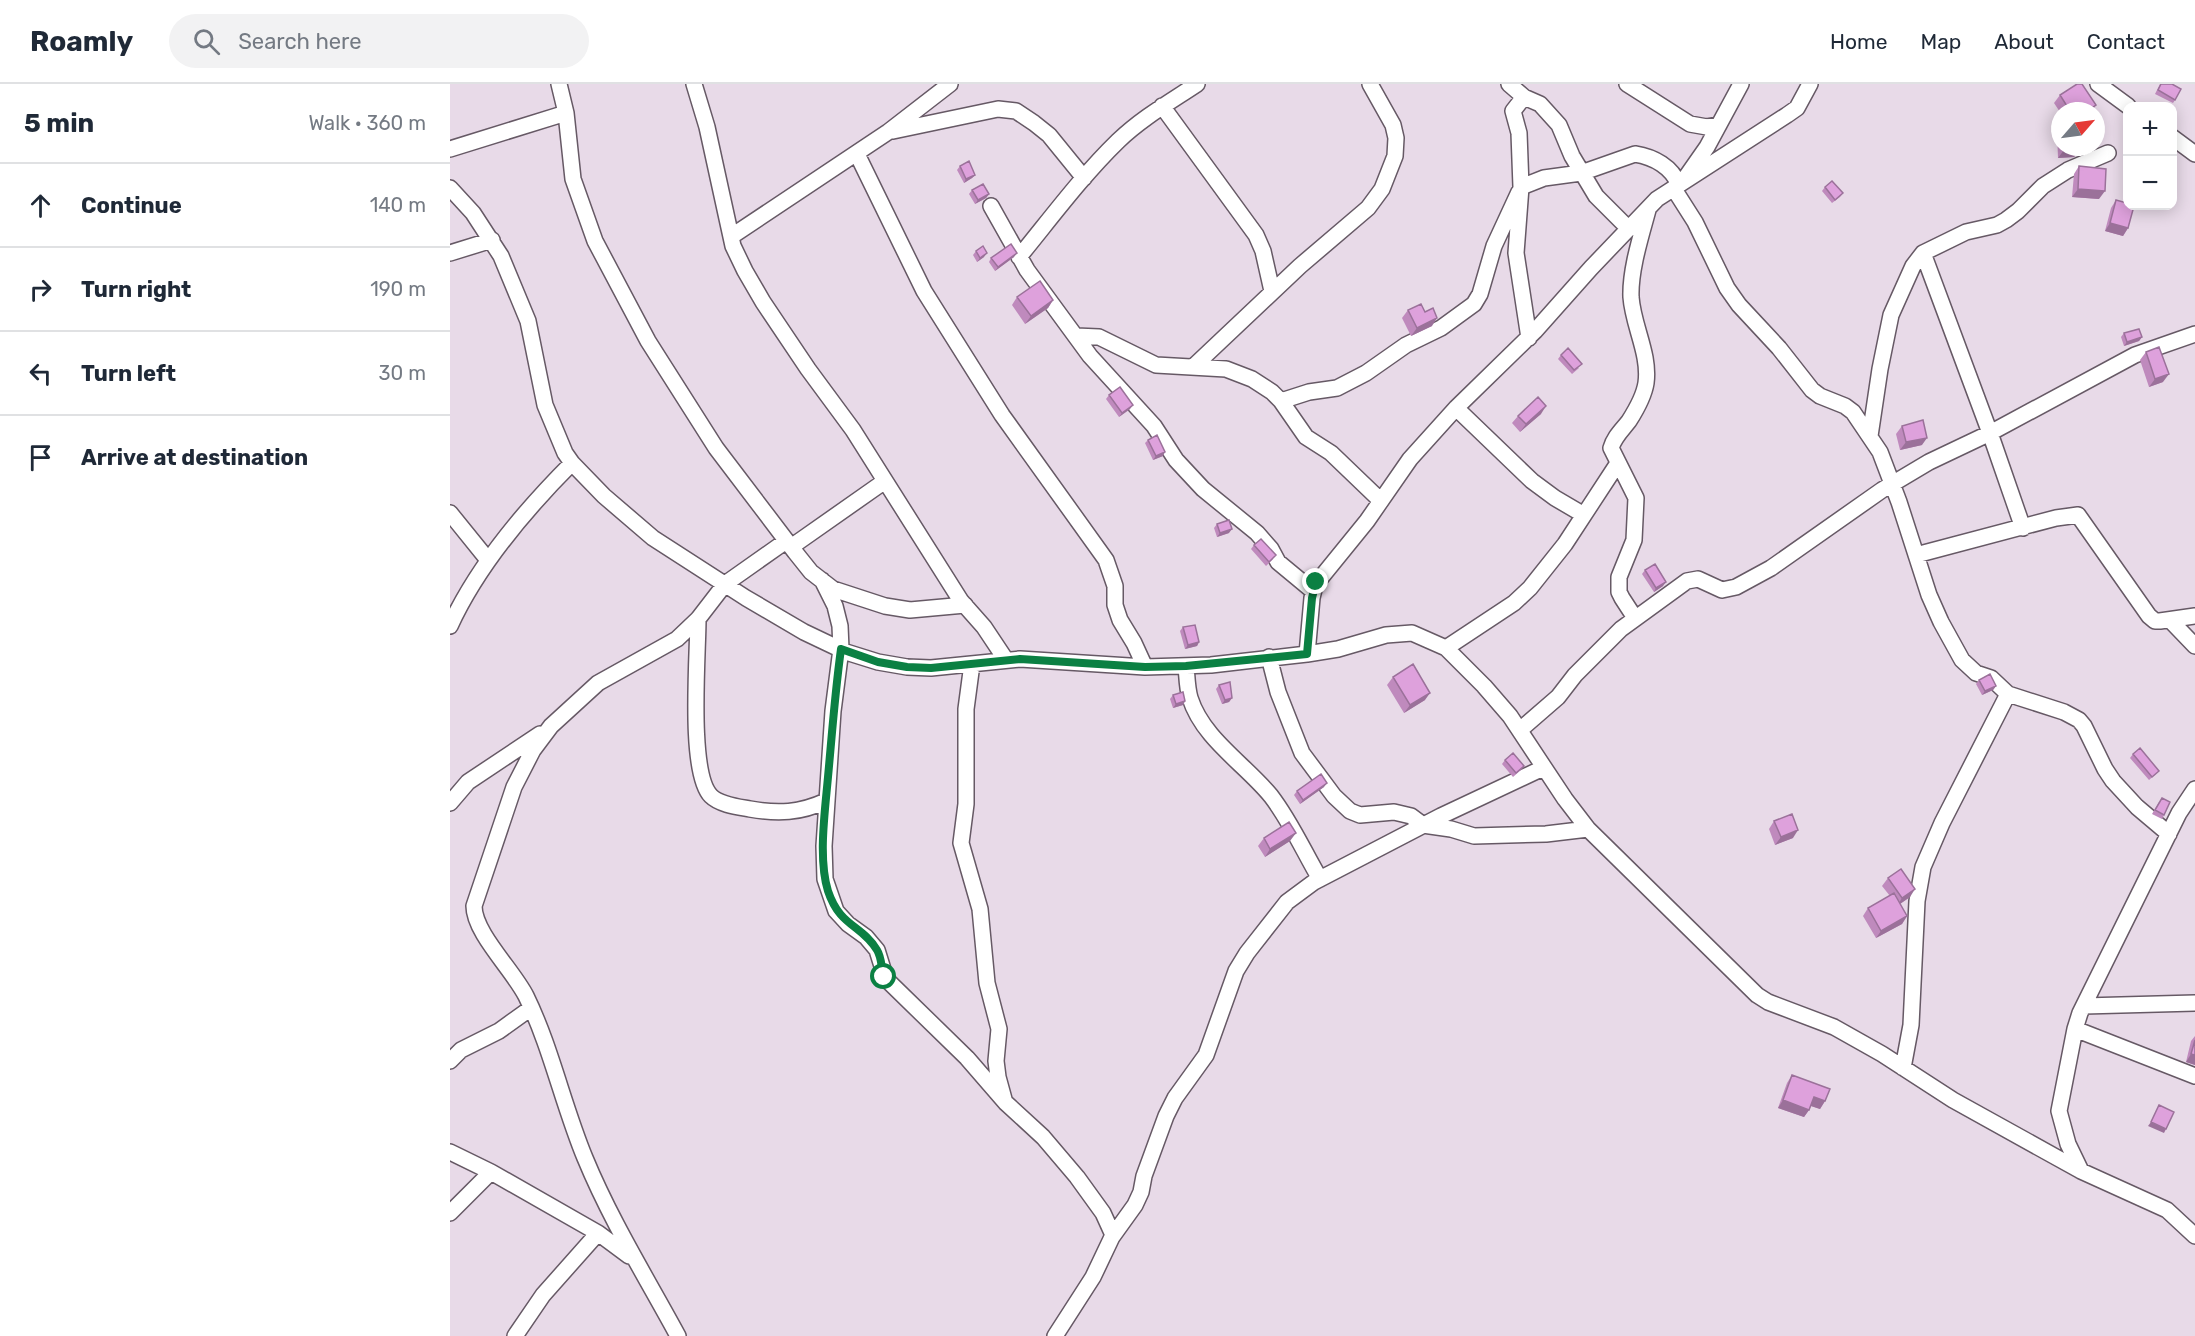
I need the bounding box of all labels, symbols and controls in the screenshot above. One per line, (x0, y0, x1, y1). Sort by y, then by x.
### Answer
search box (169, 14, 589, 68)
text: Roamly (30, 25, 133, 58)
icon: search (190, 25, 223, 58)
text: Search here (238, 28, 362, 55)
text: Home (1830, 29, 1887, 54)
text: Map (1920, 29, 1961, 54)
text: About (1994, 29, 2054, 54)
text: Contact (2087, 29, 2165, 54)
north arrow (2051, 102, 2105, 156)
map controls (2123, 102, 2177, 210)
button: + (2123, 102, 2177, 156)
text: 5 min (24, 108, 94, 139)
text: Walk · 360 m (309, 111, 426, 135)
button: − (2123, 156, 2177, 210)
icon: ahead (24, 189, 57, 222)
text: Continue (81, 192, 182, 219)
text: 140 m (370, 193, 426, 217)
icon: right (24, 273, 57, 306)
text: Turn right (81, 276, 191, 303)
text: 190 m (370, 277, 426, 301)
icon: left (24, 357, 57, 390)
text: Turn left (81, 360, 176, 387)
text: 30 m (379, 361, 426, 385)
icon: arrive (24, 441, 57, 474)
text: Arrive at destination (81, 444, 308, 471)
route end (1302, 568, 1328, 594)
route start (870, 963, 896, 989)

